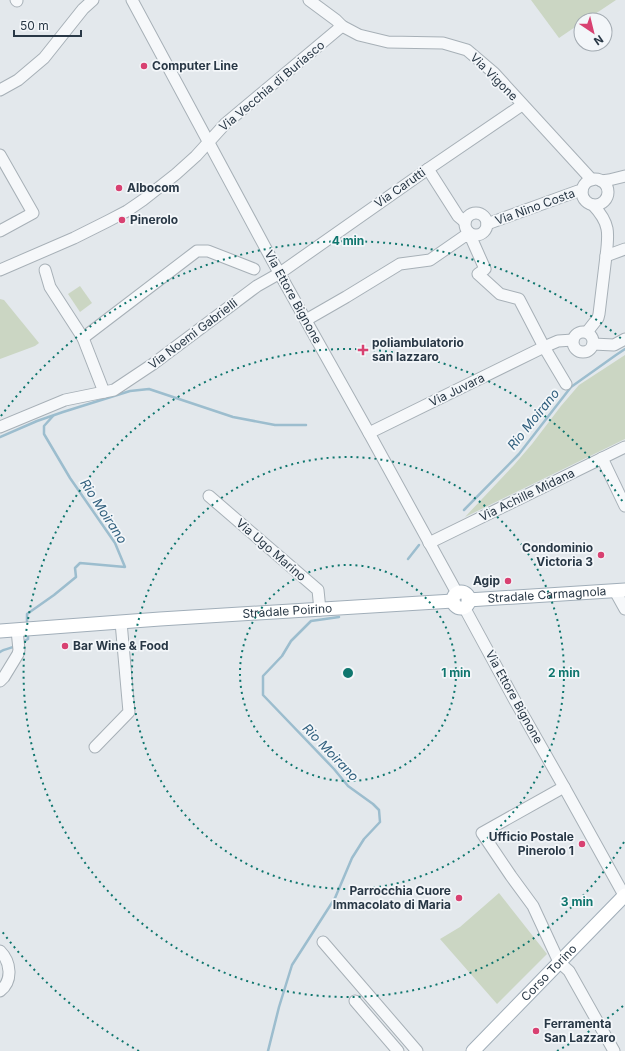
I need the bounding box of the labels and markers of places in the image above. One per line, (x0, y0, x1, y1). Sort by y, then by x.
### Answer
place label: Computer Line (152, 58, 238, 73)
marker: Computer Line (139, 61, 149, 71)
place label: Albocom (127, 180, 180, 195)
marker: Albocom (114, 183, 124, 193)
place label: Pinerolo (130, 212, 178, 227)
marker: Pinerolo (117, 215, 127, 225)
place label: poliambulatorio san lazzaro (372, 335, 464, 364)
marker: poliambulatorio san lazzaro (357, 344, 369, 356)
place label: Condominio Victoria 3 (522, 540, 593, 569)
marker: Condominio Victoria 3 (596, 550, 606, 560)
place label: Agip (473, 573, 500, 588)
marker: Agip (503, 576, 513, 586)
place label: Bar Wine & Food (73, 638, 169, 653)
marker: Bar Wine & Food (60, 641, 70, 651)
centre of rings (341, 666, 355, 680)
place label: Ufficio Postale Pinerolo 1 (489, 829, 574, 858)
marker: Ufficio Postale Pinerolo 1 (577, 839, 587, 849)
place label: Parrocchia Cuore Immacolato di Maria (333, 883, 451, 912)
marker: Parrocchia Cuore Immacolato di Maria (454, 893, 464, 903)
place label: Ferramenta San Lazzaro (544, 1016, 616, 1045)
marker: Ferramenta San Lazzaro (531, 1026, 541, 1036)

